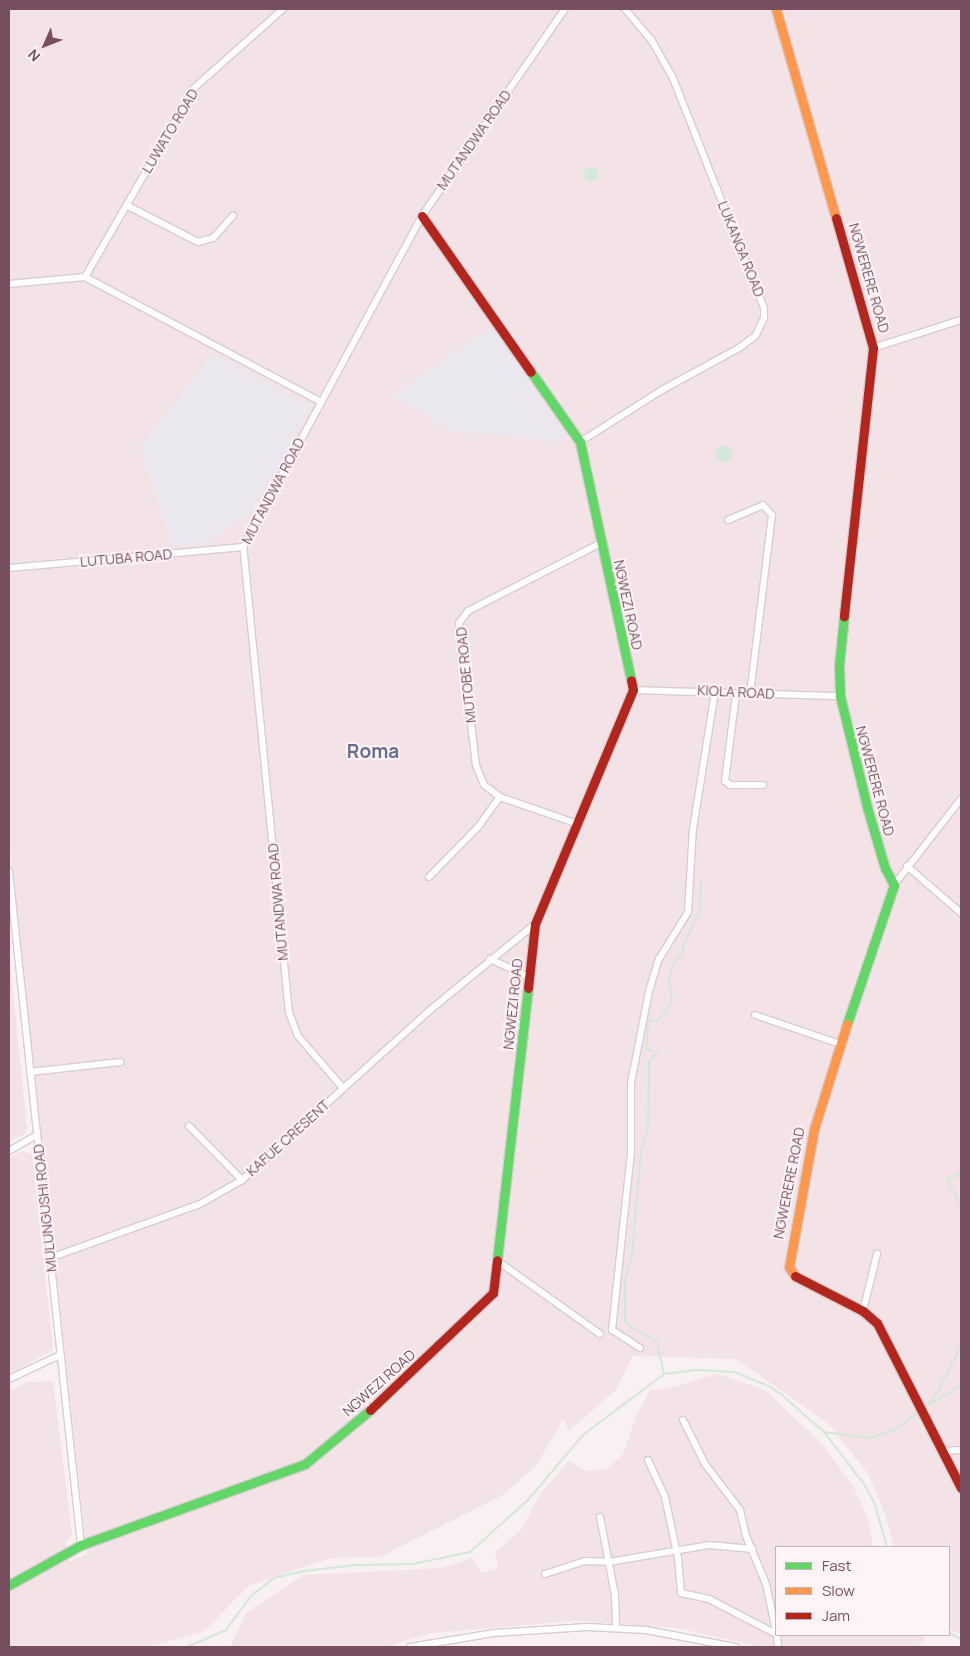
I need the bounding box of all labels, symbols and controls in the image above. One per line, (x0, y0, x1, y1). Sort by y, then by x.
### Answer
north arrow (20, 20, 70, 70)
text: N (24, 46, 44, 66)
street label: LUWATO ROAD (138, 86, 202, 176)
street label: MUTANDWA ROAD (433, 87, 515, 193)
street label: LUKANGA ROAD (714, 199, 768, 299)
street label: NGWERERE ROAD (845, 221, 893, 335)
street label: MUTANDWA ROAD (238, 435, 308, 547)
street label: LUTUBA ROAD (79, 546, 173, 570)
street label: NGWEZI ROAD (610, 558, 646, 652)
street label: MUTOBE ROAD (453, 626, 479, 724)
street label: KIOLA ROAD (697, 682, 775, 702)
street label: NGWERERE ROAD (852, 724, 898, 838)
district label: Roma (347, 741, 399, 763)
street label: MUTANDWA ROAD (264, 843, 292, 961)
street label: NGWEZI ROAD (500, 958, 526, 1050)
street label: KAFUE CRESENT (243, 1096, 333, 1180)
street label: NGWERERE ROAD (770, 1126, 808, 1240)
street label: MULUNGUSHI ROAD (30, 1143, 60, 1273)
street label: NGWEZI ROAD (339, 1346, 419, 1420)
legend (775, 1546, 950, 1636)
text: Fast (822, 1555, 851, 1576)
text: Slow (822, 1580, 855, 1601)
text: Jam (822, 1605, 850, 1626)

